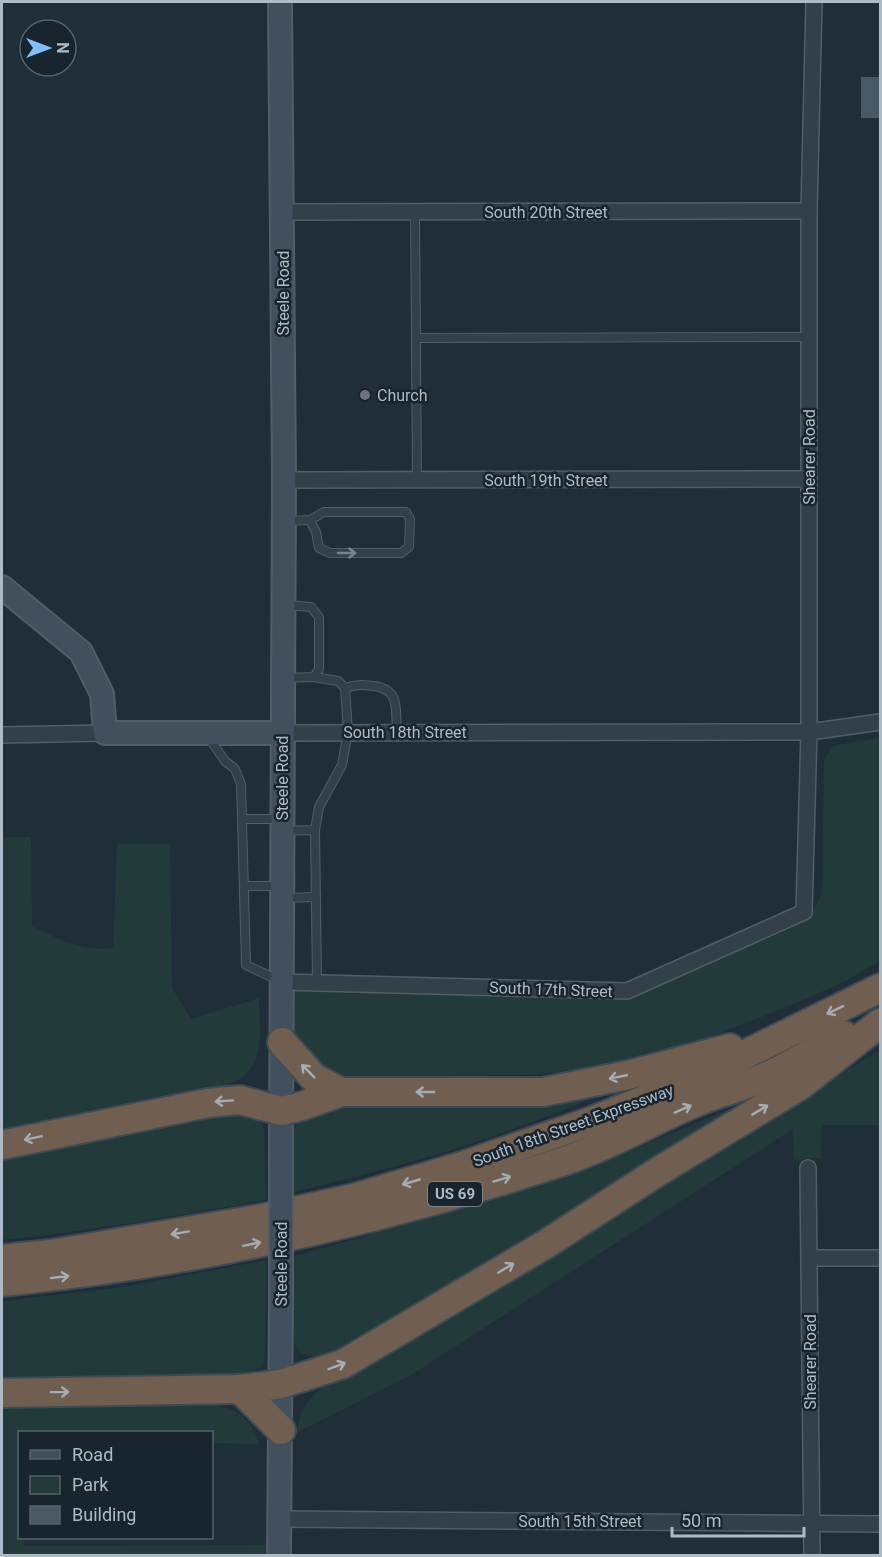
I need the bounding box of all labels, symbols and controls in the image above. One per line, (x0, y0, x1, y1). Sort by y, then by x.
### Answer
north arrow (18, 18, 78, 78)
text: N (53, 42, 72, 54)
street label: South 20th Street (484, 203, 608, 222)
street label: Steele Road (274, 251, 293, 335)
place label: Church (377, 386, 428, 405)
marker: Church (358, 388, 372, 402)
street label: Shearer Road (800, 409, 819, 505)
street label: South 19th Street (484, 471, 608, 490)
one-way arrow (336, 547, 356, 559)
street label: South 18th Street (343, 723, 467, 742)
street label: Steele Road (273, 736, 292, 820)
street label: South 17th Street (489, 978, 613, 1001)
one-way arrow (826, 1005, 844, 1016)
one-way arrow (300, 1064, 315, 1079)
one-way arrow (609, 1072, 628, 1083)
street label: South 18th Street Expressway (470, 1080, 676, 1171)
one-way arrow (415, 1086, 435, 1098)
one-way arrow (215, 1096, 235, 1107)
one-way arrow (673, 1102, 691, 1114)
one-way arrow (751, 1103, 768, 1115)
one-way arrow (24, 1133, 43, 1144)
one-way arrow (492, 1173, 511, 1184)
one-way arrow (402, 1177, 421, 1188)
road number: US 69 (428, 1182, 482, 1206)
street label: Steele Road (272, 1222, 291, 1306)
one-way arrow (170, 1228, 190, 1239)
one-way arrow (242, 1238, 261, 1249)
one-way arrow (497, 1262, 514, 1274)
one-way arrow (49, 1271, 69, 1282)
street label: Shearer Road (801, 1314, 820, 1410)
one-way arrow (327, 1359, 346, 1370)
one-way arrow (49, 1386, 69, 1398)
legend (18, 1431, 213, 1539)
text: Road (72, 1444, 113, 1465)
text: Park (72, 1474, 109, 1495)
scale bar (672, 1500, 804, 1538)
text: Building (72, 1504, 136, 1525)
text: 50 m (681, 1510, 721, 1531)
street label: South 15th Street (518, 1512, 642, 1531)

